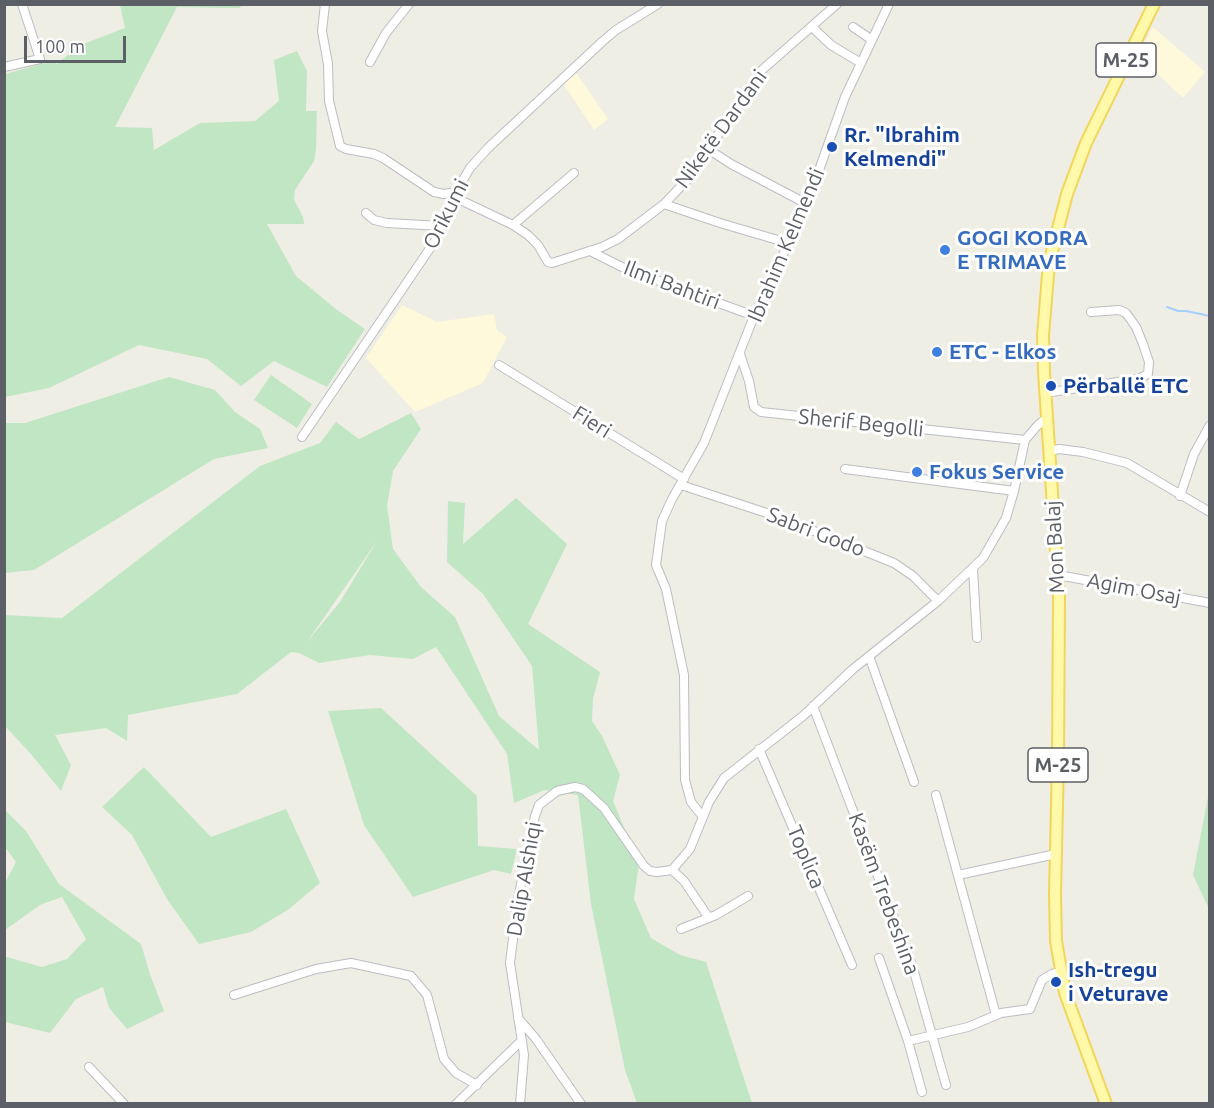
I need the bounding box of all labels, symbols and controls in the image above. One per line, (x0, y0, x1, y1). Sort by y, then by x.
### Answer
scale bar (27, 24, 129, 62)
text: 100 m (35, 36, 85, 56)
road number: M-25 (1096, 43, 1156, 77)
street label: Niketë Dardani (670, 65, 772, 193)
place label: Rr. "Ibrahim Kelmendi" (844, 122, 960, 172)
marker: Rr. "Ibrahim Kelmendi" (825, 140, 839, 154)
street label: Ibrahim Kelmendi (742, 164, 830, 326)
street label: Orikumi (418, 175, 474, 253)
place label: GOGI KODRA E TRIMAVE (957, 225, 1088, 275)
marker: GOGI KODRA E TRIMAVE (938, 243, 952, 257)
street label: Ilmi Bahtiri (620, 255, 724, 315)
place label: ETC - Elkos (949, 339, 1056, 365)
marker: ETC - Elkos (930, 345, 944, 359)
place label: Përballë ETC (1063, 373, 1189, 399)
marker: Përballë ETC (1044, 379, 1058, 393)
street label: Fieri (568, 401, 616, 443)
street label: Sherif Begolli (797, 404, 925, 442)
place label: Fokus Service (929, 459, 1064, 485)
marker: Fokus Service (910, 465, 924, 479)
street label: Mon Balaj (1040, 500, 1070, 594)
street label: Sabri Godo (764, 502, 868, 562)
street label: Agim Osaj (1085, 568, 1183, 610)
road number: M-25 (1028, 748, 1088, 782)
street label: Kasëm Trebeshina (843, 810, 925, 978)
street label: Dalip Alshiqi (502, 820, 546, 938)
street label: Toplica (781, 822, 831, 892)
place label: Ish-tregu i Veturave (1068, 957, 1169, 1007)
marker: Ish-tregu i Veturave (1049, 975, 1063, 989)

